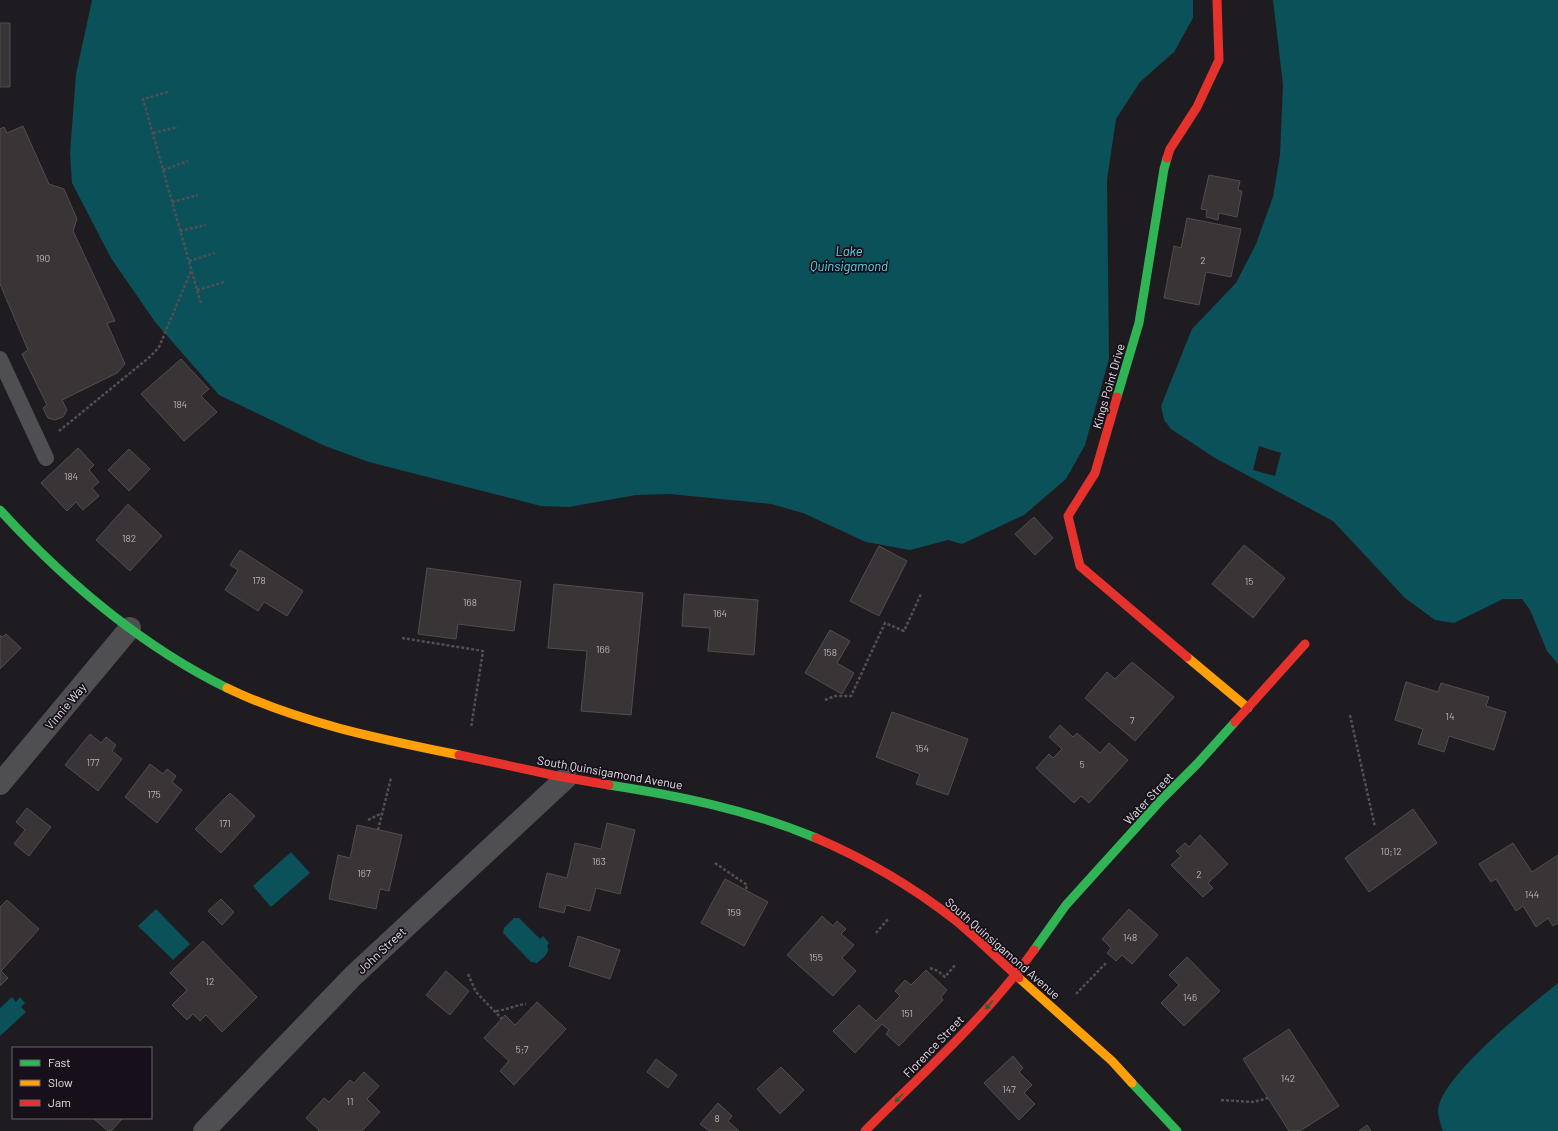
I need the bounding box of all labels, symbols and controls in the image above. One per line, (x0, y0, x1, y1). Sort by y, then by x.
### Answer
water label: Lake Quinsigamond (810, 243, 888, 274)
house number: 190 (36, 252, 50, 264)
house number: 2 (1200, 254, 1206, 266)
street label: Kings Point Drive (1089, 342, 1127, 430)
house number: 184 (173, 398, 187, 410)
house number: 184 (64, 470, 78, 482)
house number: 182 (122, 532, 136, 544)
house number: 178 (252, 574, 266, 586)
house number: 15 (1245, 575, 1253, 587)
house number: 168 (463, 596, 477, 608)
house number: 164 (713, 607, 727, 619)
house number: 166 (596, 643, 610, 655)
house number: 158 (823, 646, 837, 658)
street label: Vinnie Way (41, 680, 89, 732)
house number: 14 (1445, 710, 1455, 722)
house number: 7 (1130, 714, 1135, 726)
house number: 154 (915, 742, 929, 754)
street label: South Quinsigamond Avenue (536, 752, 684, 792)
house number: 177 (87, 756, 100, 768)
house number: 5 (1079, 758, 1085, 770)
street label: Water Street (1120, 769, 1176, 827)
house number: 175 (147, 788, 161, 800)
house number: 171 (219, 817, 231, 829)
house number: 10;12 (1380, 845, 1402, 857)
house number: 163 (592, 855, 606, 867)
house number: 167 (357, 867, 371, 879)
house number: 2 (1196, 868, 1202, 880)
house number: 144 (1525, 888, 1539, 900)
street label: South Quinsigamond Avenue (943, 894, 1063, 1002)
house number: 159 (727, 906, 741, 918)
street label: John Street (354, 924, 408, 976)
house number: 148 (1123, 931, 1137, 943)
house number: 155 (809, 951, 823, 963)
house number: 12 (206, 975, 214, 987)
house number: 146 (1183, 991, 1197, 1003)
one-way arrow (985, 1000, 994, 1009)
house number: 151 (901, 1007, 913, 1019)
street label: Florence Street (900, 1012, 966, 1080)
house number: 5;7 (516, 1043, 529, 1055)
legend (12, 1047, 152, 1119)
text: Fast (48, 1055, 71, 1069)
house number: 142 (1281, 1072, 1295, 1084)
text: Slow (48, 1075, 73, 1089)
house number: 147 (1002, 1083, 1016, 1095)
one-way arrow (894, 1093, 903, 1103)
text: Jam (48, 1095, 71, 1109)
house number: 11 (346, 1095, 354, 1107)
house number: 8 (714, 1112, 720, 1124)

